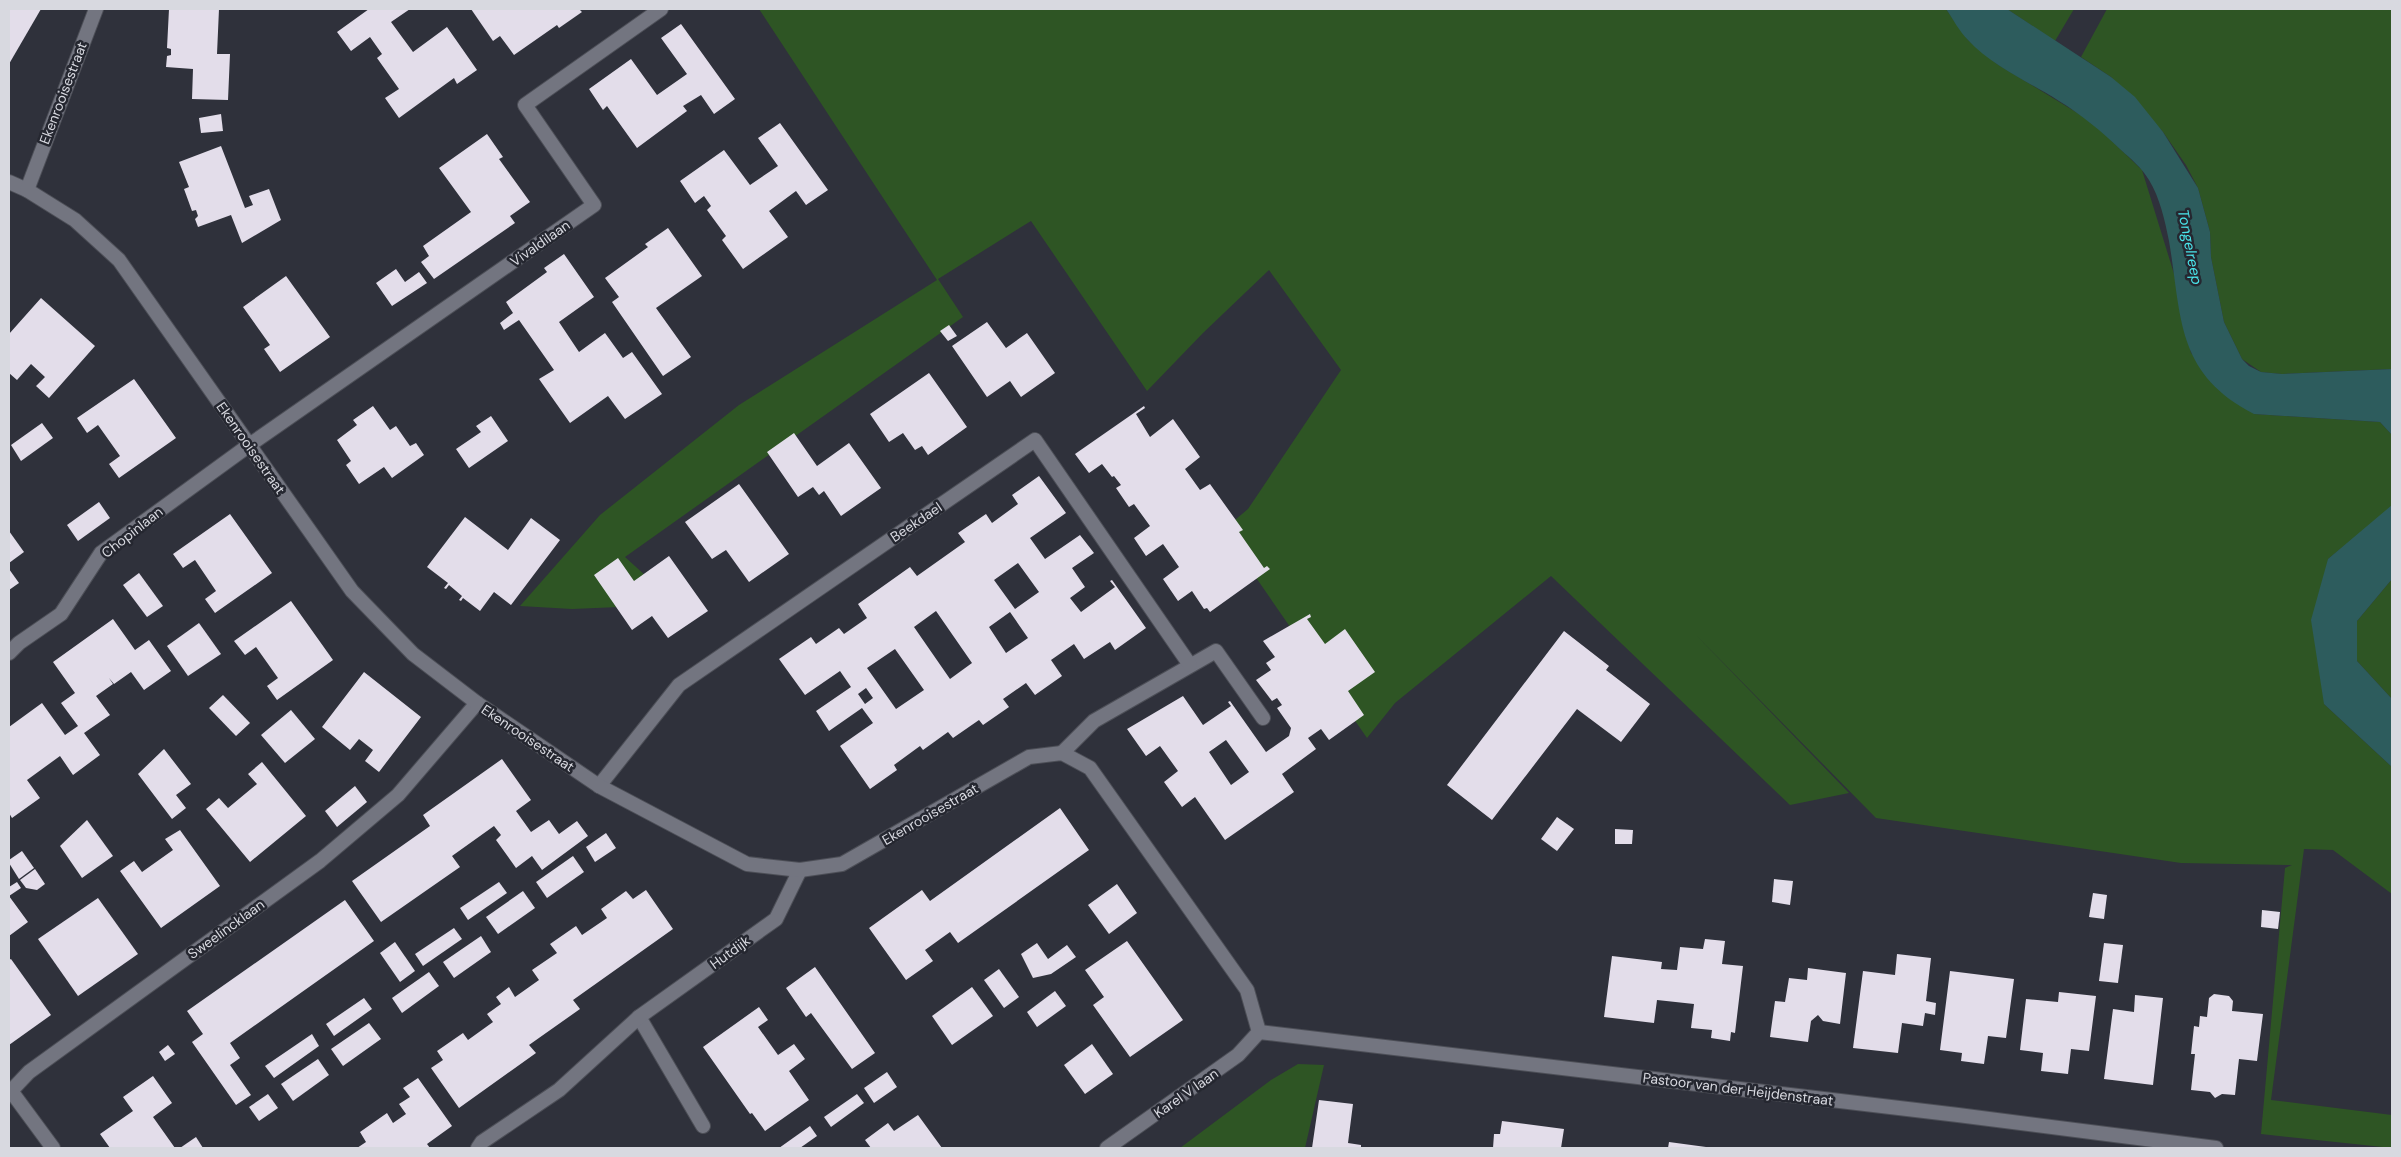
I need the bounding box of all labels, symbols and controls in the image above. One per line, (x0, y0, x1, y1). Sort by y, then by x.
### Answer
street label: Ekenrooisestraat (35, 39, 91, 147)
water label: Tongelreep (2173, 208, 2207, 286)
street label: Vivaldilaan (507, 216, 573, 270)
street label: Ekenrooisestraat (213, 399, 289, 497)
street label: Beekdael (887, 498, 945, 546)
street label: Chopinlaan (98, 502, 166, 562)
street label: Ekenrooisestraat (478, 700, 578, 776)
street label: Ekenrooisestraat (879, 779, 981, 849)
street label: Sweelincklaan (184, 895, 268, 963)
street label: Hutdijk (706, 931, 754, 973)
street label: Karel V laan (1150, 1064, 1222, 1122)
street label: Pastoor van der Heijdenstraat (1642, 1068, 1834, 1110)

